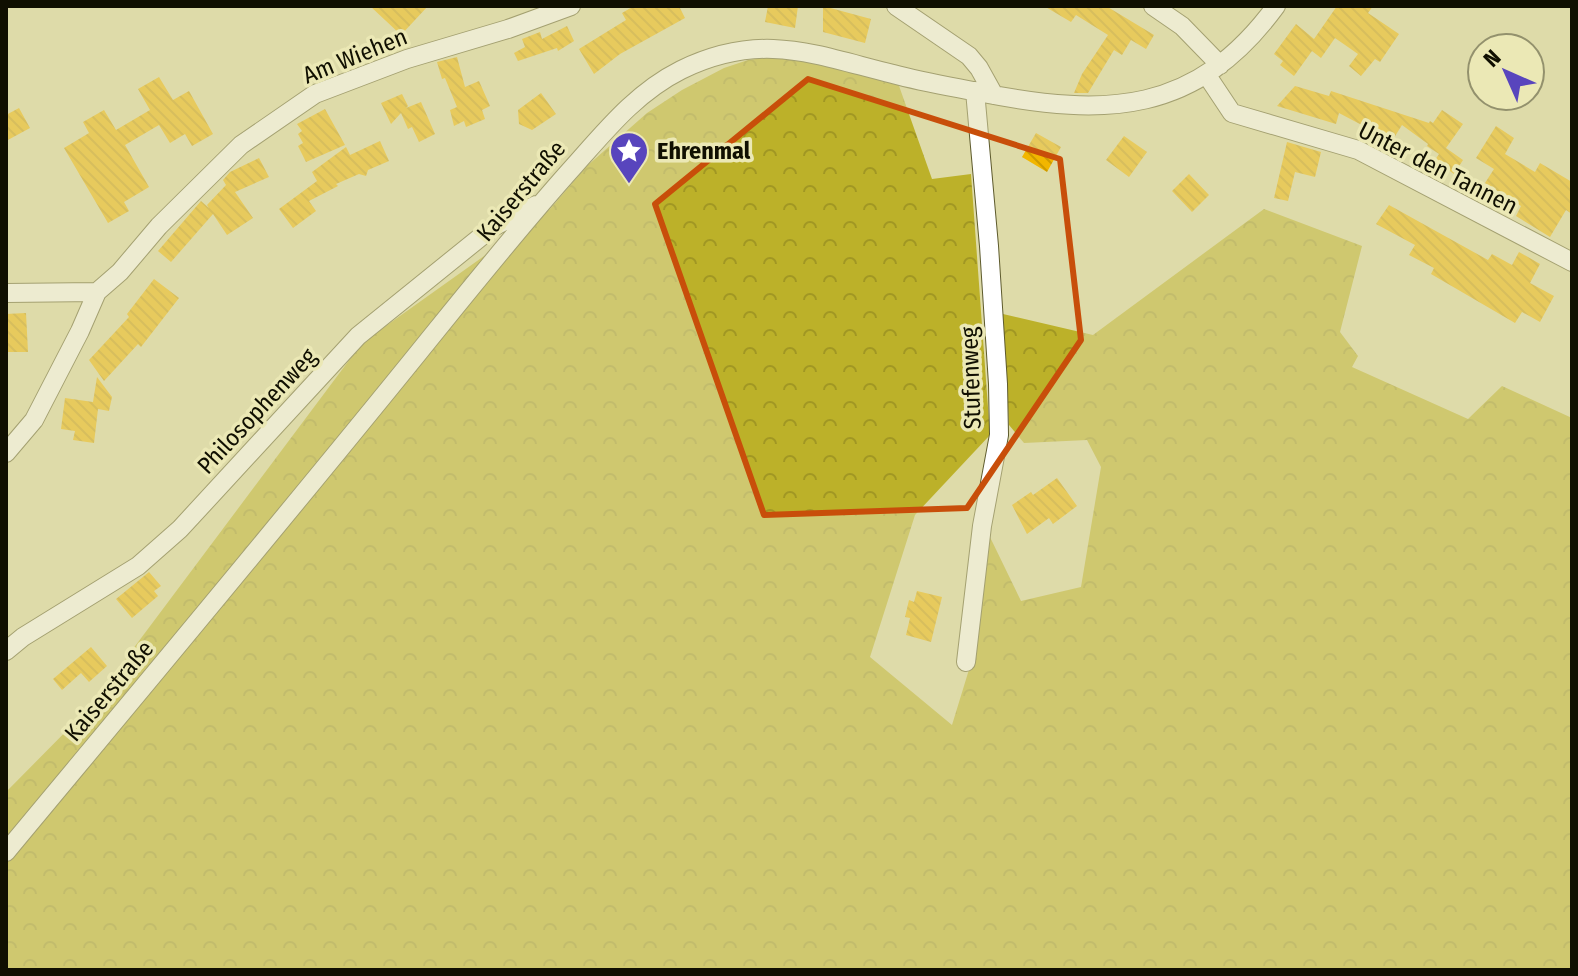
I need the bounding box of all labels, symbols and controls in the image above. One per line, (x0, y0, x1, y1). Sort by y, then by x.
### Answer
street label: Am Wiehen (299, 22, 411, 90)
north arrow (1466, 32, 1546, 112)
text: N (1478, 44, 1506, 72)
street label: Unter den Tannen (1354, 116, 1522, 220)
place icon: Ehrenmal (608, 130, 650, 185)
street label: Kaiserstraße (471, 135, 571, 247)
place label: Ehrenmal (657, 137, 751, 165)
street label: Stufenweg (955, 325, 987, 430)
street label: Philosophenweg (192, 342, 323, 480)
street label: Kaiserstraße (59, 635, 159, 747)

